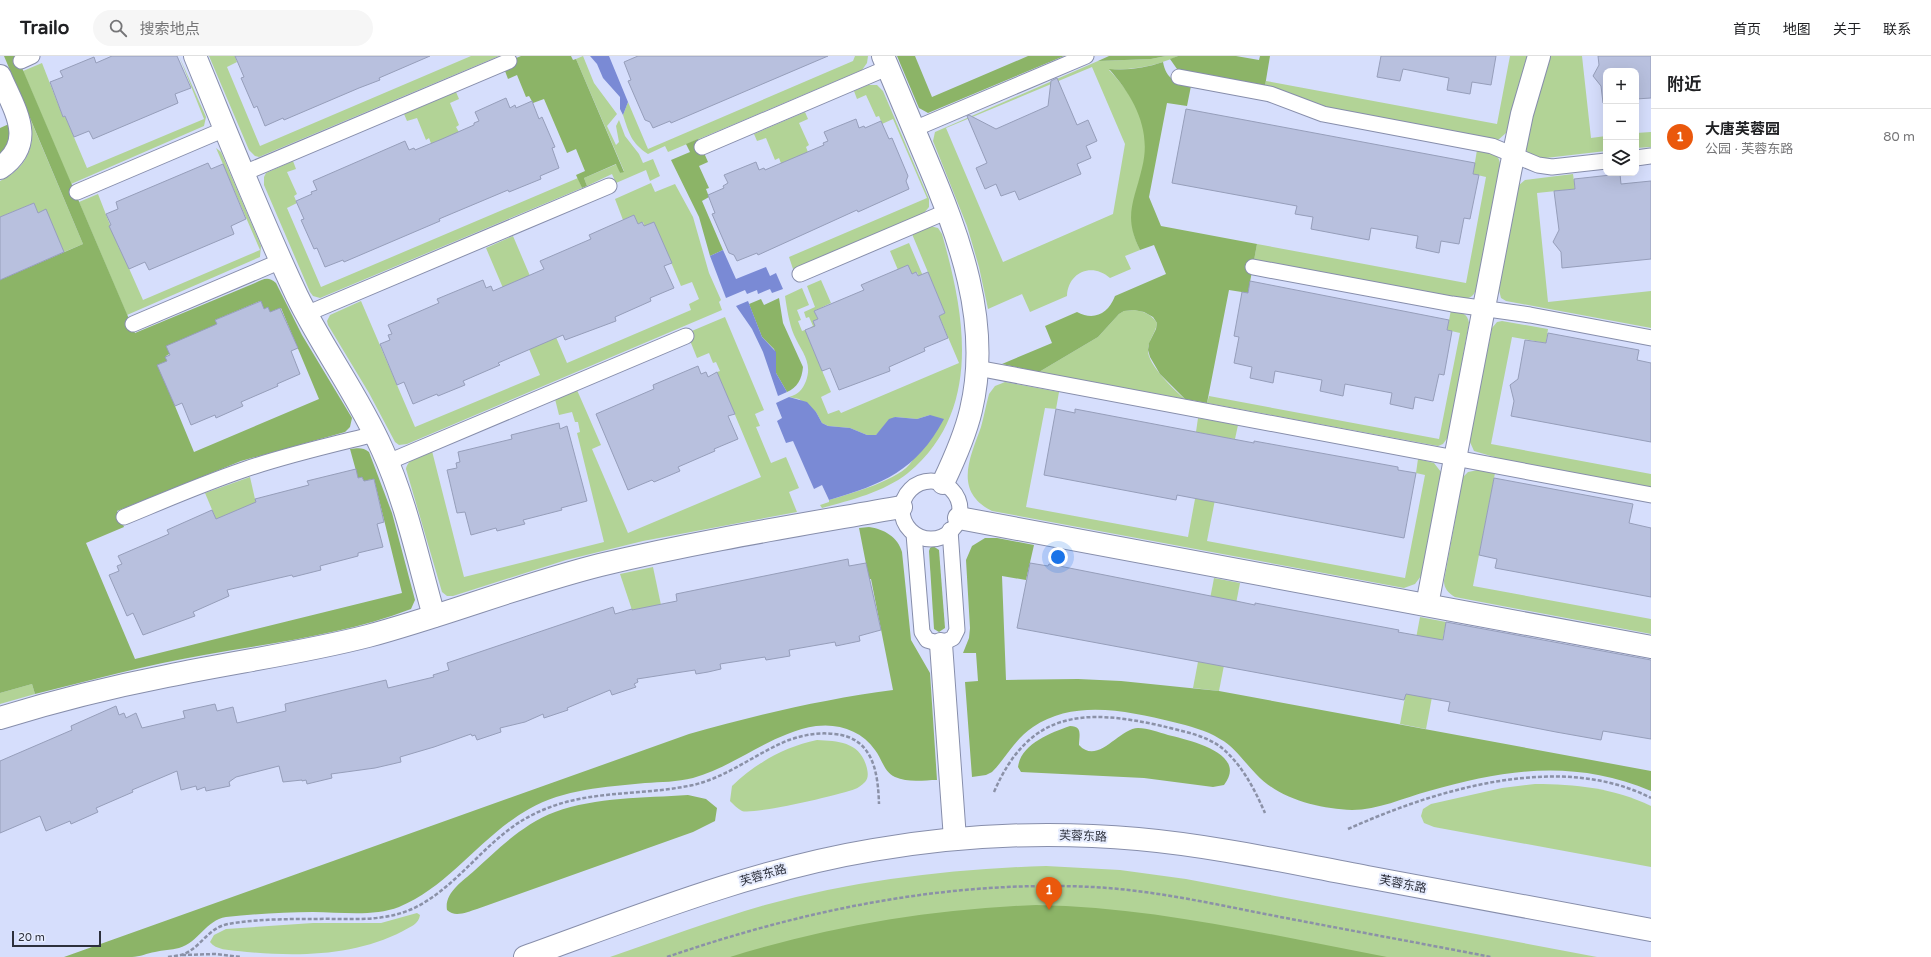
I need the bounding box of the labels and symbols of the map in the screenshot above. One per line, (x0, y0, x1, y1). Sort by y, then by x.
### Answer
your location (1048, 547, 1068, 567)
street label: 芙蓉东路 (1059, 828, 1107, 844)
street label: 芙蓉东路 (738, 862, 788, 888)
street label: 芙蓉东路 (1378, 873, 1428, 895)
pin: 1 (1036, 877, 1062, 910)
scale bar (12, 929, 101, 948)

